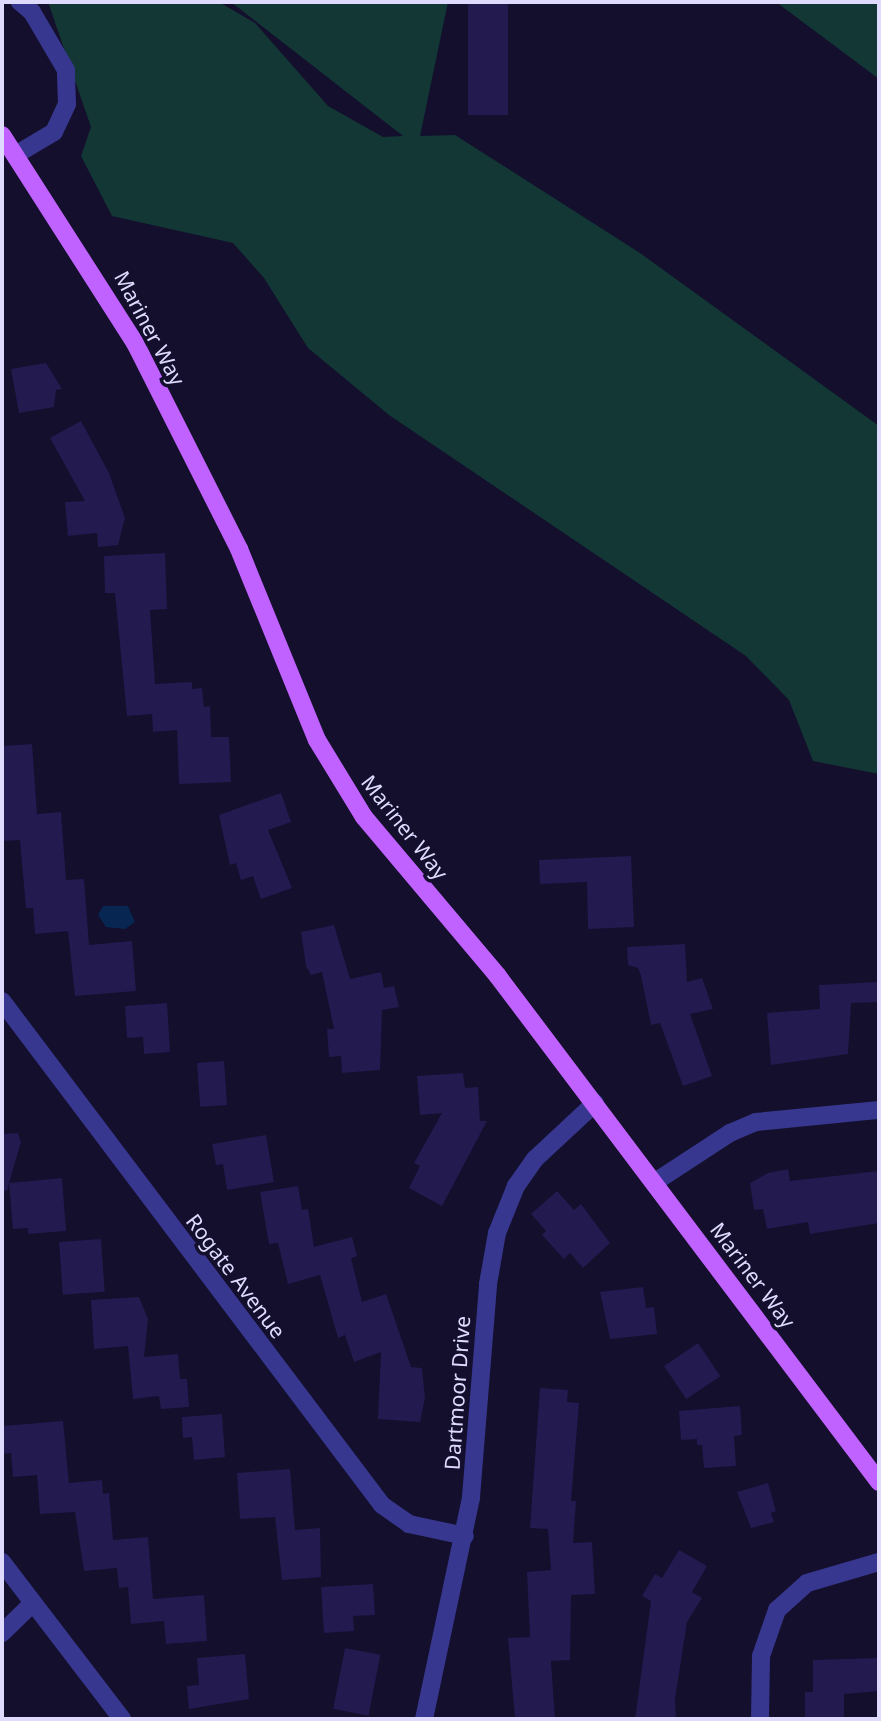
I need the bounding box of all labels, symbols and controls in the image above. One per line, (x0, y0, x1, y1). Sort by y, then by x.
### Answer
street label: Mariner Way (109, 267, 191, 389)
street label: Mariner Way (356, 770, 454, 884)
street label: Rogate Avenue (181, 1209, 291, 1343)
street label: Mariner Way (705, 1217, 801, 1333)
street label: Dartmoor Drive (439, 1315, 475, 1471)

